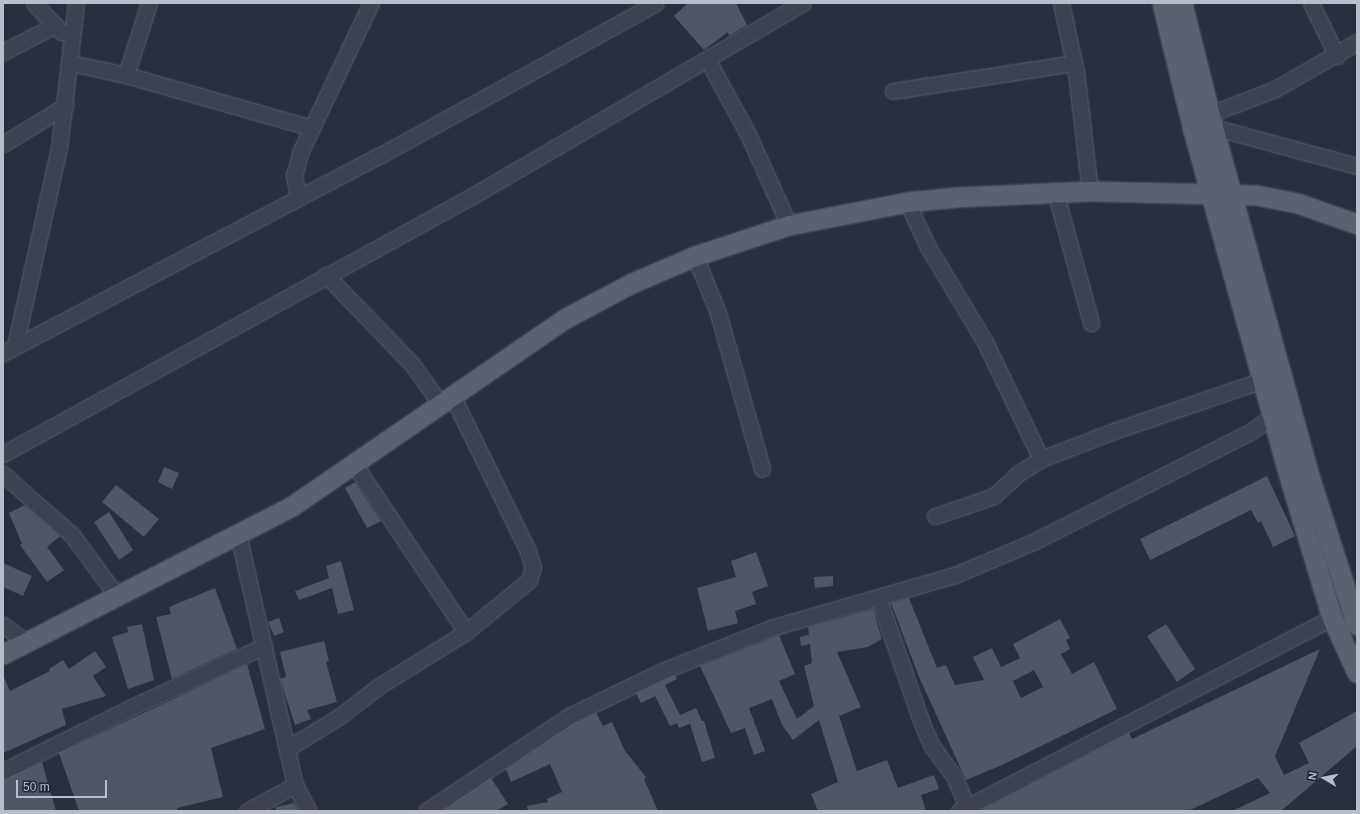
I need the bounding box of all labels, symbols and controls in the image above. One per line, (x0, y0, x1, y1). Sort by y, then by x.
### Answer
north arrow (1304, 758, 1344, 798)
text: N (1306, 771, 1319, 781)
scale bar (18, 772, 109, 798)
text: 50 m (23, 780, 50, 794)

